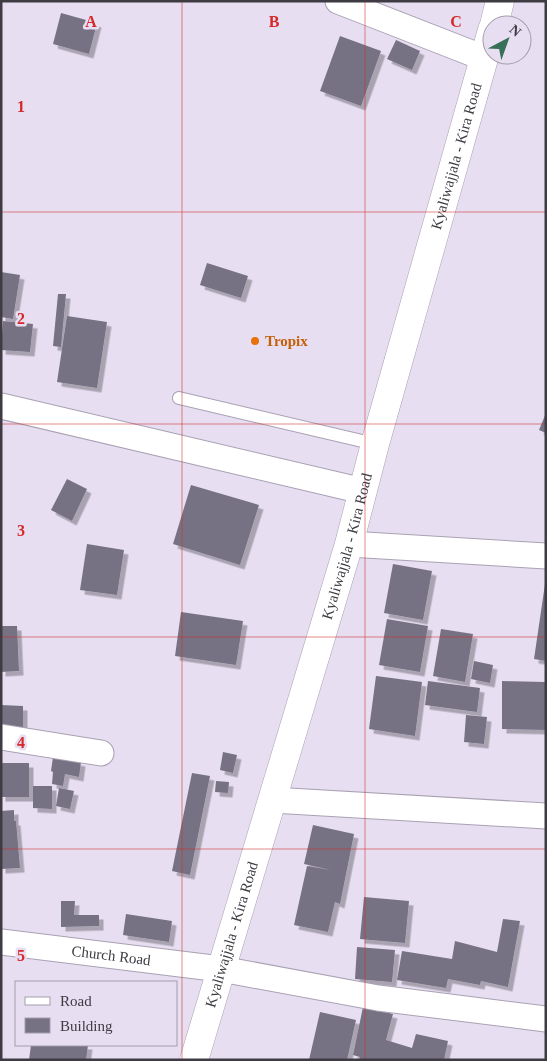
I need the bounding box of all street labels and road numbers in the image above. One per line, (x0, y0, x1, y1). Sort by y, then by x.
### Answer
street label: Kyaliwajjala - Kira Road (428, 81, 485, 231)
street label: Kyaliwajjala - Kira Road (319, 471, 375, 621)
street label: Kyaliwajjala - Kira Road (202, 859, 261, 1009)
street label: Church Road (71, 943, 152, 968)

